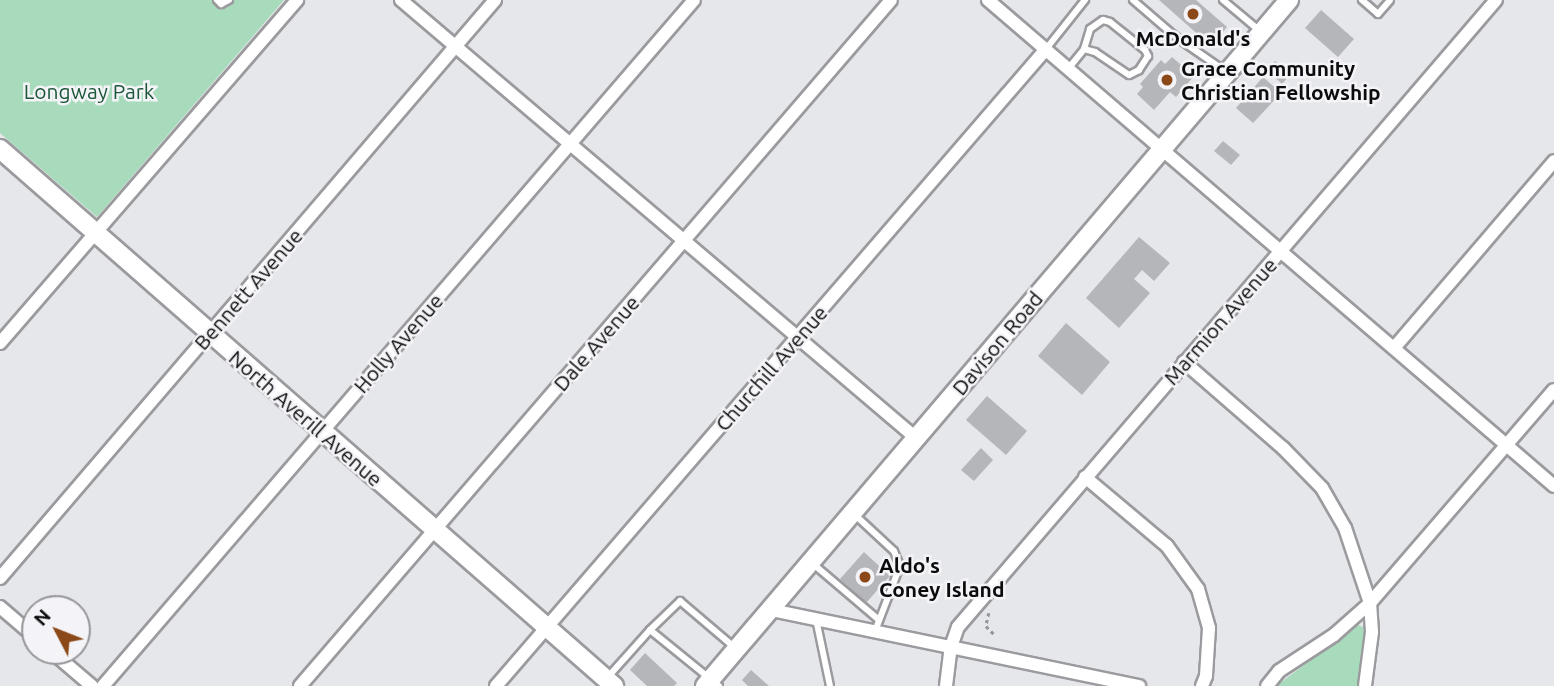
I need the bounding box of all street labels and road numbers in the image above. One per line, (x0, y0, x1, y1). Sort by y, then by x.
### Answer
street label: Bennett Avenue (188, 223, 308, 355)
street label: Marmion Avenue (1158, 252, 1282, 390)
street label: Davison Road (946, 286, 1048, 400)
street label: Holly Avenue (348, 288, 448, 398)
street label: Dale Avenue (548, 290, 644, 396)
street label: Churchill Avenue (710, 300, 832, 436)
street label: North Averill Avenue (224, 344, 388, 492)

